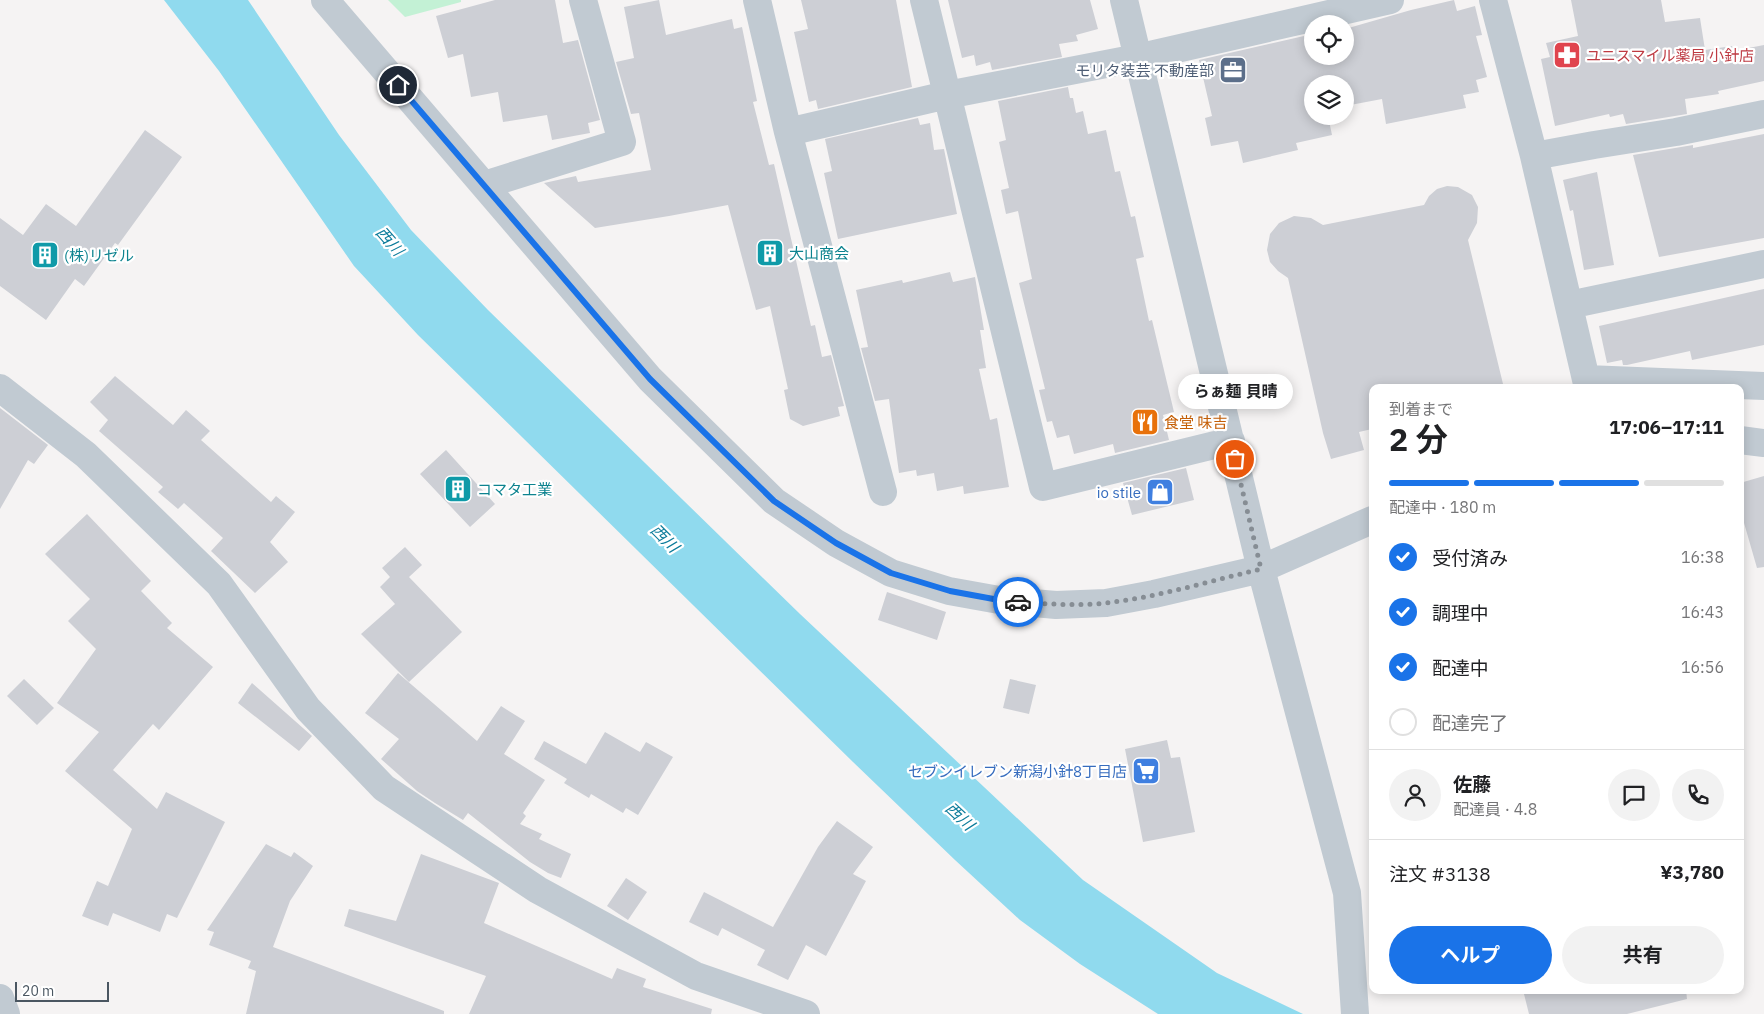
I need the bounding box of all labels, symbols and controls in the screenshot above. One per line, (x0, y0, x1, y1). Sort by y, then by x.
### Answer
map controls (1304, 15, 1354, 125)
button: locate (1304, 15, 1354, 65)
pharmacy icon: ユニスマイル薬局 小針店 (1552, 40, 1582, 70)
place label: ユニスマイル薬局 小針店 (1586, 46, 1754, 65)
office icon: モリタ装芸 不動産部 (1218, 55, 1248, 85)
place label: モリタ装芸 不動産部 (1075, 61, 1214, 80)
pin (377, 64, 419, 106)
icon: home (384, 71, 412, 99)
button: layers (1304, 75, 1354, 125)
water label: 西川 (372, 222, 409, 261)
building icon: 大山商会 (755, 238, 785, 268)
building icon: (株)リゼル (30, 240, 60, 270)
place label: 大山商会 (789, 244, 849, 263)
place label: (株)リゼル (64, 246, 134, 265)
callout: らぁ麺 貝晴 (1178, 374, 1292, 409)
text: らぁ麺 貝晴 (1194, 381, 1277, 401)
text: 到着まで (1389, 399, 1453, 419)
restaurant icon: 食堂 味吉 (1130, 407, 1160, 437)
place label: 食堂 味吉 (1164, 413, 1228, 432)
text: 17:06–17:11 (1609, 415, 1724, 439)
text: 2 分 (1389, 418, 1448, 460)
pin (1214, 438, 1256, 480)
icon: bag (1221, 445, 1249, 473)
building icon: コマタ工業 (443, 474, 473, 504)
shop icon: io stile (1145, 477, 1175, 507)
place label: コマタ工業 (477, 480, 552, 499)
place label: io stile (1097, 483, 1141, 502)
text: 配達中 · 180 m (1389, 497, 1496, 517)
water label: 西川 (647, 520, 685, 558)
icon: check (1389, 543, 1417, 571)
text: 受付済み (1432, 546, 1508, 570)
text: 16:38 (1681, 547, 1724, 567)
courier (993, 577, 1043, 627)
icon: car (1004, 588, 1032, 616)
icon: check (1389, 598, 1417, 626)
text: 調理中 (1432, 601, 1489, 625)
text: 16:43 (1681, 602, 1724, 622)
icon: check (1389, 653, 1417, 681)
text: 配達中 (1432, 656, 1489, 680)
text: 16:56 (1681, 657, 1724, 677)
text: 配達完了 (1432, 711, 1508, 735)
supermarket icon: セブンイレブン新潟小針8丁目店 (1131, 756, 1161, 786)
place label: セブンイレブン新潟小針8丁目店 (908, 762, 1127, 781)
button: person (1389, 769, 1441, 821)
button: chat (1608, 769, 1660, 821)
button: phone (1672, 769, 1724, 821)
text: 佐藤 (1453, 772, 1491, 796)
water label: 西川 (941, 798, 980, 836)
text: 配達員 · 4.8 (1453, 799, 1537, 819)
text: ¥3,780 (1660, 860, 1724, 884)
text: 注文 #3138 (1389, 862, 1491, 886)
button: ヘルプ (1389, 926, 1552, 984)
button: 共有 (1562, 926, 1724, 984)
scale bar (15, 979, 109, 1002)
text: 20 m (22, 982, 54, 1000)

